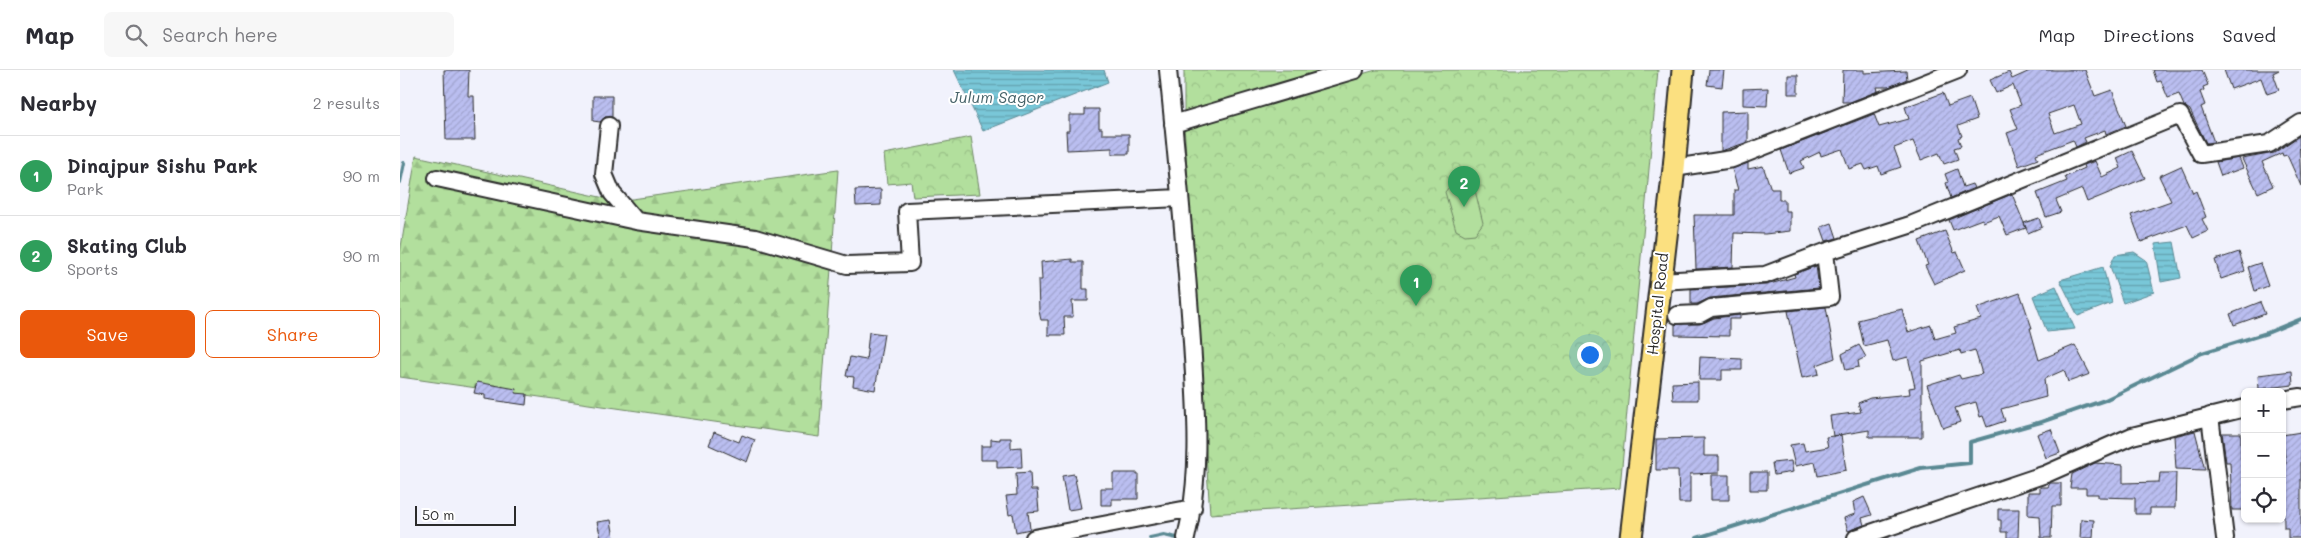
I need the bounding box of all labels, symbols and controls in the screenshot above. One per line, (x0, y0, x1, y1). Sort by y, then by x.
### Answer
search box (104, 12, 454, 57)
text: Map (25, 19, 74, 50)
icon: search (122, 21, 150, 49)
text: Search here (162, 22, 278, 47)
text: Map (2038, 23, 2075, 47)
text: Directions (2103, 23, 2195, 47)
text: Saved (2223, 23, 2276, 47)
water label: Julum Sagor (950, 86, 1044, 107)
text: Nearby (20, 89, 97, 116)
text: 2 results (313, 92, 380, 113)
text: Dinajpur Sishu Park (67, 153, 258, 178)
text: 1 (32, 165, 40, 186)
text: 90 m (343, 165, 380, 186)
pin: 2 (1448, 166, 1480, 207)
text: Park (67, 178, 103, 199)
text: Skating Club (67, 233, 187, 258)
text: 2 (32, 245, 40, 266)
text: 90 m (343, 245, 380, 266)
street label: Hospital Road (1642, 252, 1672, 356)
text: Sports (67, 258, 118, 279)
pin: 1 (1400, 265, 1432, 306)
button: Save (20, 310, 195, 358)
button: Share (205, 310, 380, 358)
your location (1577, 342, 1603, 368)
map controls (2241, 388, 2286, 523)
button: + (2241, 388, 2286, 433)
button: − (2241, 433, 2286, 478)
button: locate (2241, 478, 2286, 523)
scale bar (415, 503, 516, 526)
text: 50 m (422, 505, 454, 524)

